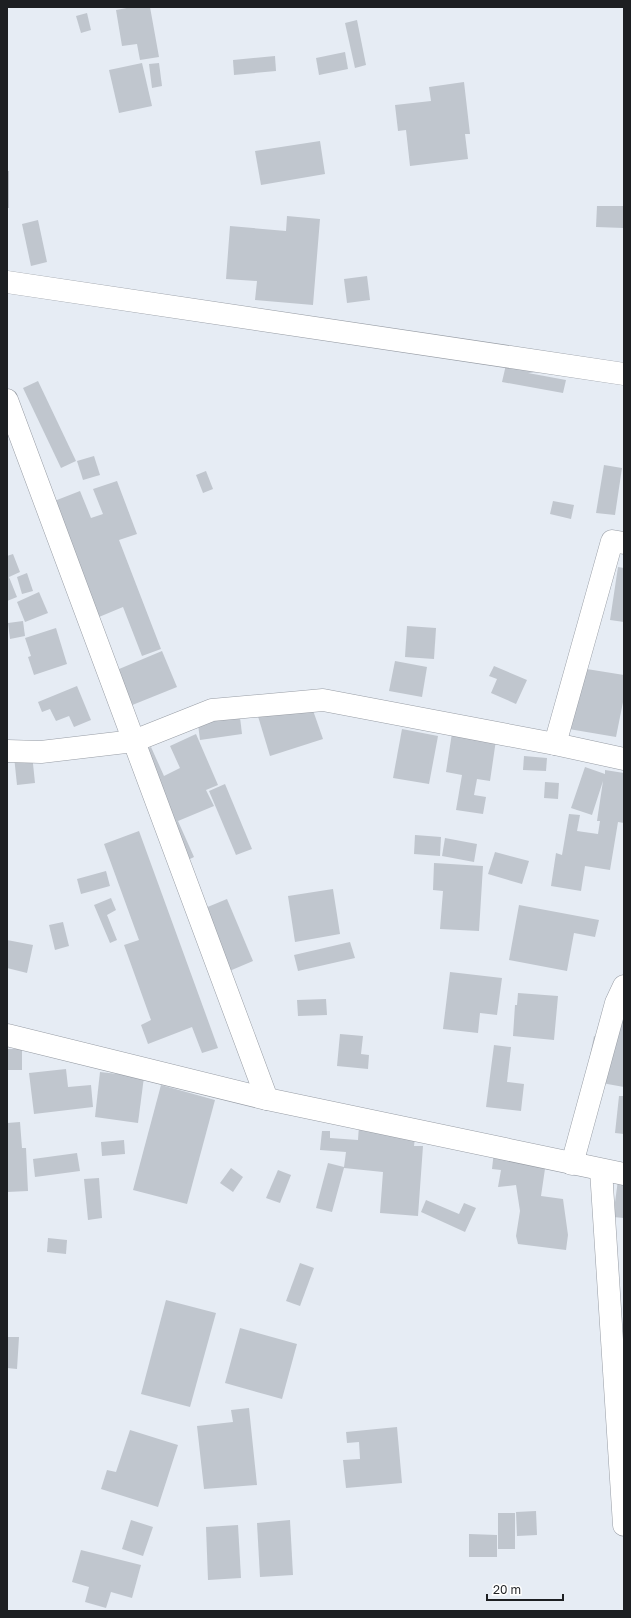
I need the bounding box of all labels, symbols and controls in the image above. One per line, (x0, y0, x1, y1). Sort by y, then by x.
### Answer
scale bar (487, 1576, 563, 1602)
text: 20 m (493, 1582, 521, 1597)

